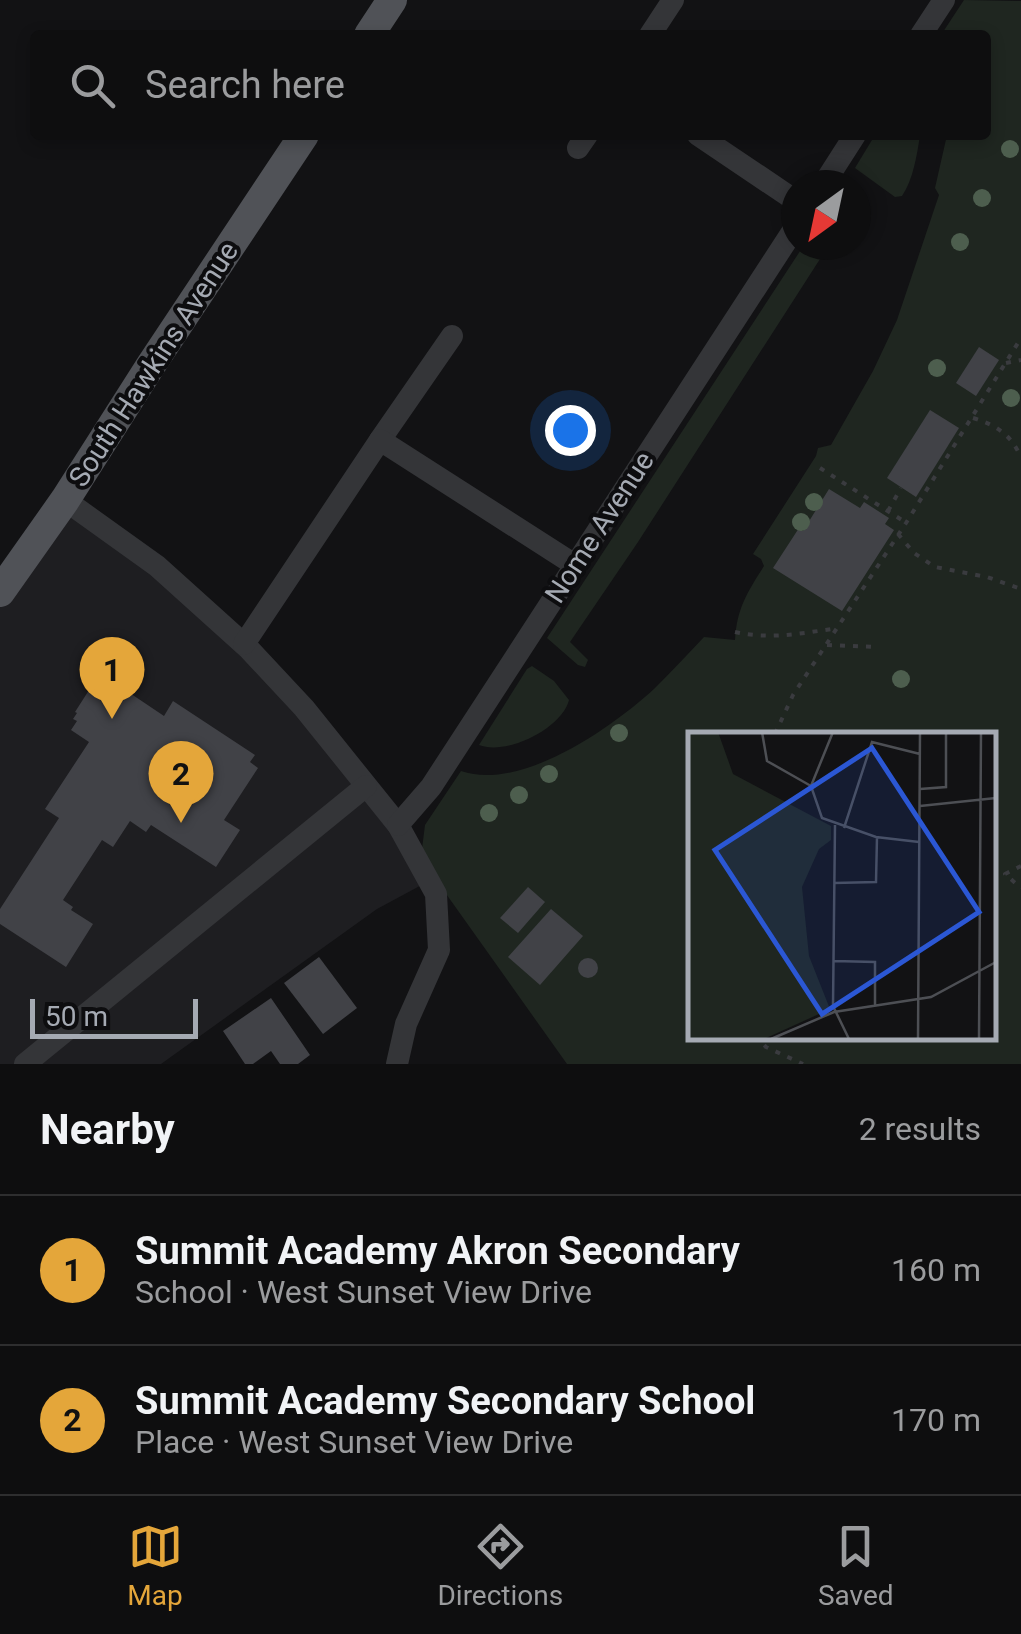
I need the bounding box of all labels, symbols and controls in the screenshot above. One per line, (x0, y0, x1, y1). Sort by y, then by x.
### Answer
search box (30, 30, 991, 140)
icon: search (65, 58, 120, 113)
text: Search here (145, 63, 345, 107)
north arrow (781, 170, 871, 260)
street label: South Hawkins Avenue (62, 236, 245, 493)
your location (545, 405, 596, 456)
street label: Nome Avenue (538, 445, 661, 609)
pin: 1 (80, 636, 144, 719)
inset map (688, 732, 996, 1039)
pin: 2 (148, 740, 214, 823)
scale bar (30, 994, 198, 1038)
text: 50 m (45, 1000, 108, 1033)
text: Nearby (40, 1105, 175, 1154)
text: 2 results (859, 1110, 981, 1148)
text: Summit Academy Akron Secondary (135, 1229, 740, 1273)
text: 1 (63, 1251, 82, 1289)
text: 160 m (891, 1251, 981, 1289)
text: School · West Sunset View Drive (135, 1273, 592, 1311)
text: Summit Academy Secondary School (135, 1379, 755, 1423)
text: 2 (63, 1401, 82, 1439)
text: 170 m (891, 1401, 981, 1439)
text: Place · West Sunset View Drive (135, 1423, 573, 1461)
tab: Map (127, 1519, 183, 1612)
tab: Directions (437, 1519, 563, 1612)
tab: Saved (818, 1519, 894, 1612)

